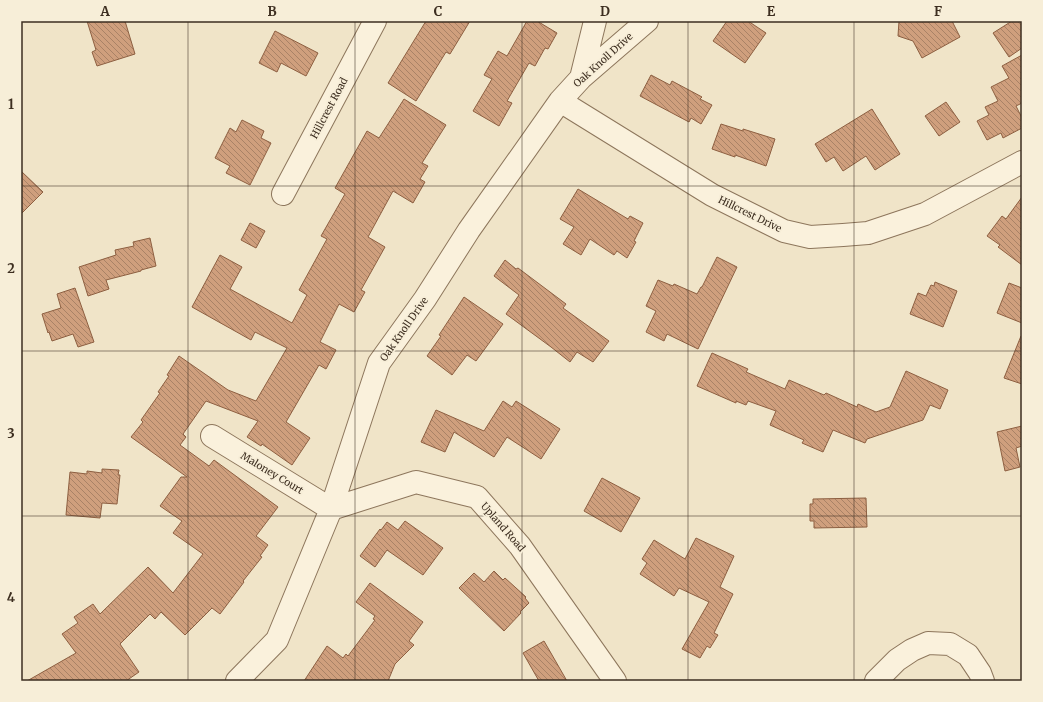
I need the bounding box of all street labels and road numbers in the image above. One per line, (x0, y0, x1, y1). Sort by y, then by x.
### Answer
street label: Oak Knoll Drive (571, 30, 635, 90)
street label: Hillcrest Road (307, 75, 351, 141)
street label: Hillcrest Drive (716, 193, 784, 235)
street label: Oak Knoll Drive (377, 294, 431, 364)
street label: Maloney Court (238, 449, 306, 497)
street label: Upland Road (478, 500, 528, 554)

